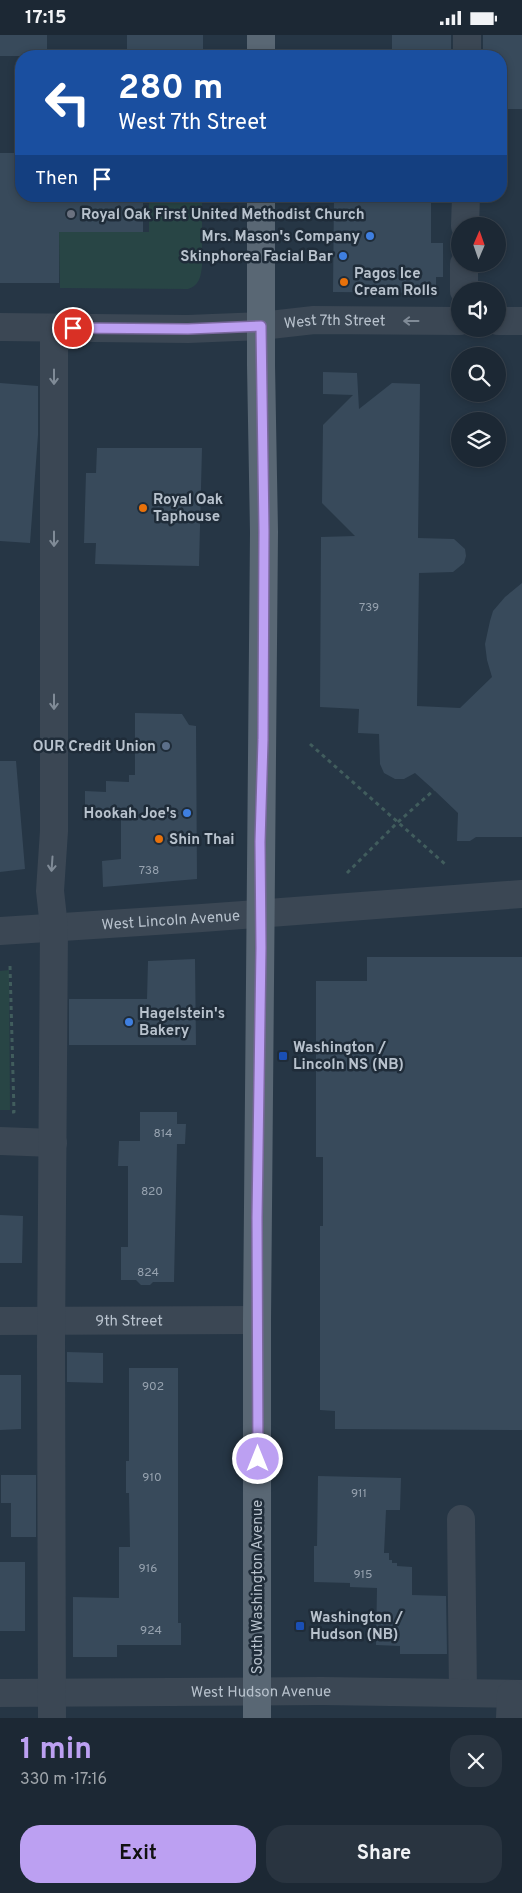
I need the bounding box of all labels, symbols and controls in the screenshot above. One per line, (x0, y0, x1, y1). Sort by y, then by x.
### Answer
text: 17:15 (25, 6, 67, 30)
text: 280 m (118, 67, 223, 111)
icon: left (35, 70, 100, 135)
text: West 7th Street (118, 110, 267, 137)
icon: arrive (88, 165, 116, 193)
text: Then (35, 167, 78, 191)
place label: Royal Oak First United Methodist Church (81, 206, 365, 225)
marker: Royal Oak First United Methodist Church (65, 208, 77, 220)
north arrow (451, 217, 506, 273)
map controls (451, 217, 506, 467)
place label: Mrs. Mason's Company (202, 228, 360, 247)
marker: Mrs. Mason's Company (364, 230, 376, 242)
place label: Skinphorea Facial Bar (180, 248, 334, 267)
marker: Skinphorea Facial Bar (337, 250, 349, 262)
place label: Pagos Ice Cream Rolls (354, 265, 438, 301)
marker: Pagos Ice Cream Rolls (338, 276, 350, 288)
button: sound (451, 282, 506, 337)
pin (52, 307, 94, 349)
street label: West 7th Street (283, 312, 386, 334)
icon: arrive (59, 314, 87, 342)
one-way arrow (404, 316, 420, 326)
button: search (451, 347, 506, 402)
one-way arrow (49, 368, 59, 385)
button: layers (451, 412, 506, 467)
place label: Royal Oak Taphouse (153, 491, 223, 527)
marker: Royal Oak Taphouse (137, 502, 149, 514)
one-way arrow (49, 531, 59, 547)
house number: 739 (359, 600, 379, 616)
one-way arrow (49, 694, 59, 710)
place label: OUR Credit Union (33, 738, 156, 757)
marker: OUR Credit Union (160, 740, 172, 752)
place label: Hookah Joe's (84, 805, 177, 824)
marker: Hookah Joe's (181, 807, 193, 819)
place label: Shin Thai (169, 831, 235, 850)
marker: Shin Thai (153, 833, 165, 845)
one-way arrow (47, 856, 56, 872)
house number: 738 (139, 863, 159, 879)
street label: West Lincoln Avenue (101, 907, 241, 935)
place label: Hagelstein's Bakery (139, 1005, 225, 1041)
marker: Hagelstein's Bakery (123, 1016, 135, 1028)
place label: Washington / Lincoln NS (NB) (293, 1039, 404, 1075)
marker: Washington / Lincoln NS (NB) (277, 1050, 289, 1062)
house number: 814 (154, 1126, 173, 1142)
house number: 820 (141, 1184, 163, 1200)
house number: 824 (137, 1265, 159, 1281)
street label: 9th Street (95, 1312, 163, 1332)
house number: 902 (142, 1379, 164, 1395)
position arrow (231, 1432, 283, 1484)
house number: 910 (142, 1470, 162, 1486)
house number: 911 (351, 1486, 367, 1502)
street label: South Washington Avenue (249, 1500, 268, 1674)
house number: 916 (139, 1561, 157, 1577)
house number: 915 (353, 1567, 373, 1583)
place label: Washington / Hudson (NB) (310, 1609, 403, 1645)
marker: Washington / Hudson (NB) (294, 1620, 306, 1632)
house number: 924 (140, 1623, 162, 1639)
street label: West Hudson Avenue (191, 1683, 331, 1703)
text: 1 min (20, 1732, 92, 1769)
button: close (450, 1735, 502, 1787)
text: 330 m · 17:16 (20, 1770, 107, 1790)
button: Exit (20, 1825, 256, 1883)
button: Share (266, 1825, 502, 1883)

